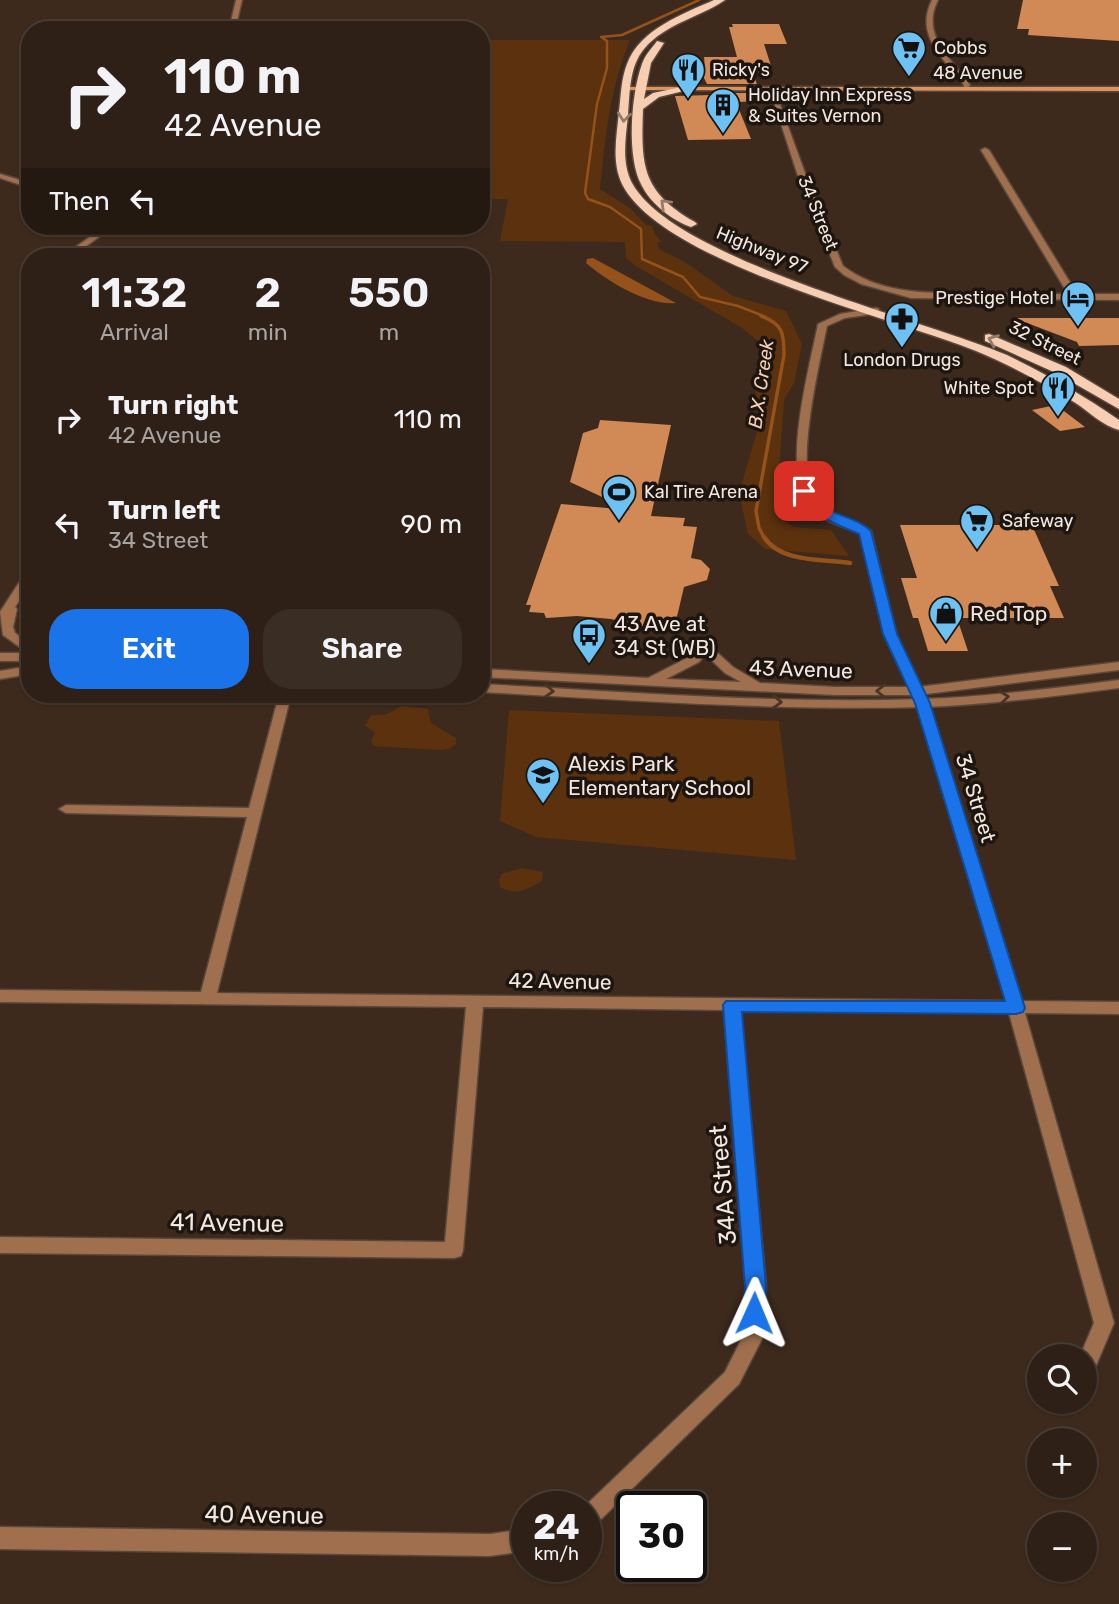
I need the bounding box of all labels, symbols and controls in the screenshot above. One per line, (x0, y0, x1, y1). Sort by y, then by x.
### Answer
supermarket icon: Cobbs (890, 29, 928, 78)
place label: Cobbs (934, 37, 987, 59)
text: 110 m (164, 47, 301, 105)
icon: right (49, 49, 140, 140)
restaurant icon: Ricky's (669, 51, 707, 100)
place label: Ricky's (712, 59, 770, 81)
street label: 48 Avenue (933, 62, 1023, 84)
place label: Holiday Inn Express & Suites Vernon (748, 84, 912, 127)
building icon: Holiday Inn Express & Suites Vernon (704, 86, 742, 135)
text: 42 Avenue (164, 106, 322, 144)
one-way arrow (616, 112, 631, 123)
street label: 34 Street (793, 173, 843, 253)
icon: left (124, 182, 162, 220)
text: Then (49, 186, 110, 217)
one-way arrow (660, 200, 673, 213)
street label: Highway 97 (713, 222, 811, 278)
text: 11:32 (82, 268, 187, 318)
text: 2 (255, 268, 281, 318)
text: 550 (348, 268, 429, 318)
hotel icon: Prestige Hotel (1059, 279, 1097, 328)
place label: Prestige Hotel (935, 287, 1054, 309)
pharmacy icon: London Drugs (883, 300, 921, 349)
street label: 32 Street (1005, 316, 1085, 370)
text: Arrival (100, 318, 169, 346)
text: min (248, 318, 288, 346)
text: m (379, 318, 399, 346)
one-way arrow (988, 334, 1000, 348)
water label: B.X. Creek (743, 338, 779, 430)
place label: London Drugs (843, 349, 961, 371)
restaurant icon: White Spot (1039, 369, 1077, 418)
place label: White Spot (944, 377, 1034, 399)
text: Turn right (108, 390, 238, 421)
icon: right (49, 401, 87, 439)
text: 110 m (394, 404, 462, 435)
text: 42 Avenue (108, 421, 221, 449)
pin (774, 461, 834, 521)
icon: arrive (785, 472, 823, 510)
sports icon: Kal Tire Arena (600, 473, 638, 522)
place label: Kal Tire Arena (644, 481, 758, 503)
text: Turn left (108, 495, 220, 526)
supermarket icon: Safeway (958, 502, 996, 551)
icon: left (49, 506, 87, 544)
text: 90 m (401, 509, 462, 540)
place label: Safeway (1002, 510, 1074, 532)
text: 34 Street (108, 526, 208, 554)
shop icon: Red Top (927, 594, 965, 643)
place label: Red Top (970, 601, 1047, 626)
button: Exit (49, 609, 249, 689)
button: Share (263, 609, 462, 689)
place label: 43 Ave at 34 St (WB) (614, 611, 716, 660)
bus stop icon: 43 Ave at 34 St (WB) (570, 616, 608, 665)
street label: 43 Avenue (749, 655, 853, 683)
one-way arrow (875, 683, 886, 699)
one-way arrow (544, 684, 555, 699)
one-way arrow (998, 690, 1010, 705)
one-way arrow (771, 694, 782, 709)
place label: Alexis Park Elementary School (568, 751, 751, 800)
street label: 34 Street (951, 751, 1001, 845)
school or university icon: Alexis Park Elementary School (524, 756, 562, 805)
street label: 42 Avenue (508, 968, 612, 994)
street label: 34A Street (704, 1124, 742, 1246)
street label: 41 Avenue (170, 1208, 284, 1238)
position arrow (717, 1276, 791, 1350)
map controls (1027, 1344, 1097, 1582)
button: search (1027, 1344, 1097, 1414)
button: + (1027, 1428, 1097, 1498)
speed limit sign: 30 (616, 1491, 707, 1582)
street label: 40 Avenue (204, 1500, 324, 1530)
text: 24 (533, 1506, 580, 1548)
button: − (1027, 1512, 1097, 1582)
text: km/h (534, 1543, 579, 1565)

